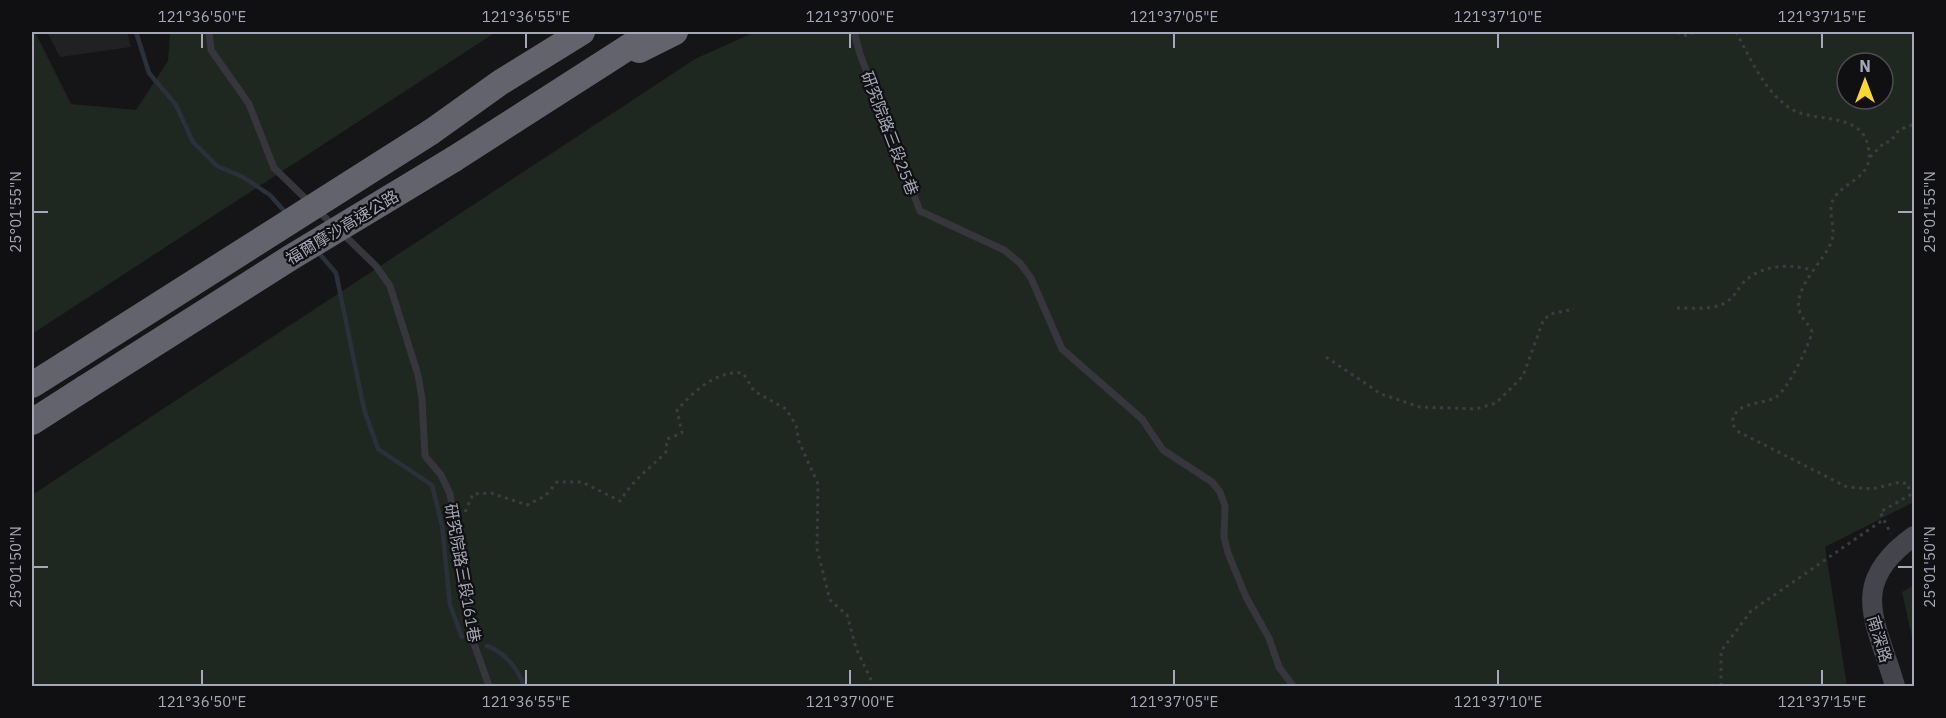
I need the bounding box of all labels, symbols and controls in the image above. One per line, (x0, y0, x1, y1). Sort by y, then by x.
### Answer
text: 121°36'50"E (158, 7, 246, 26)
text: 121°36'55"E (482, 7, 570, 26)
text: 121°37'00"E (806, 7, 894, 26)
text: 121°37'05"E (1130, 7, 1218, 26)
text: 121°37'10"E (1454, 7, 1542, 26)
text: 121°37'15"E (1778, 7, 1866, 26)
north arrow (1835, 51, 1895, 111)
text: N (1859, 56, 1871, 76)
street label: 研究院路三段25巷 (857, 68, 923, 198)
text: 25°01'55"N (6, 171, 25, 253)
text: 25°01'55"N (1920, 171, 1939, 253)
street label: 福爾摩沙高速公路 (282, 185, 402, 269)
street label: 研究院路三段161巷 (441, 502, 485, 644)
text: 25°01'50"N (6, 526, 25, 608)
text: 25°01'50"N (1920, 526, 1939, 608)
street label: 南深路 (1863, 613, 1897, 665)
text: 121°36'50"E (158, 692, 246, 711)
text: 121°36'55"E (482, 692, 570, 711)
text: 121°37'00"E (806, 692, 894, 711)
text: 121°37'05"E (1130, 692, 1218, 711)
text: 121°37'10"E (1454, 692, 1542, 711)
text: 121°37'15"E (1778, 692, 1866, 711)

